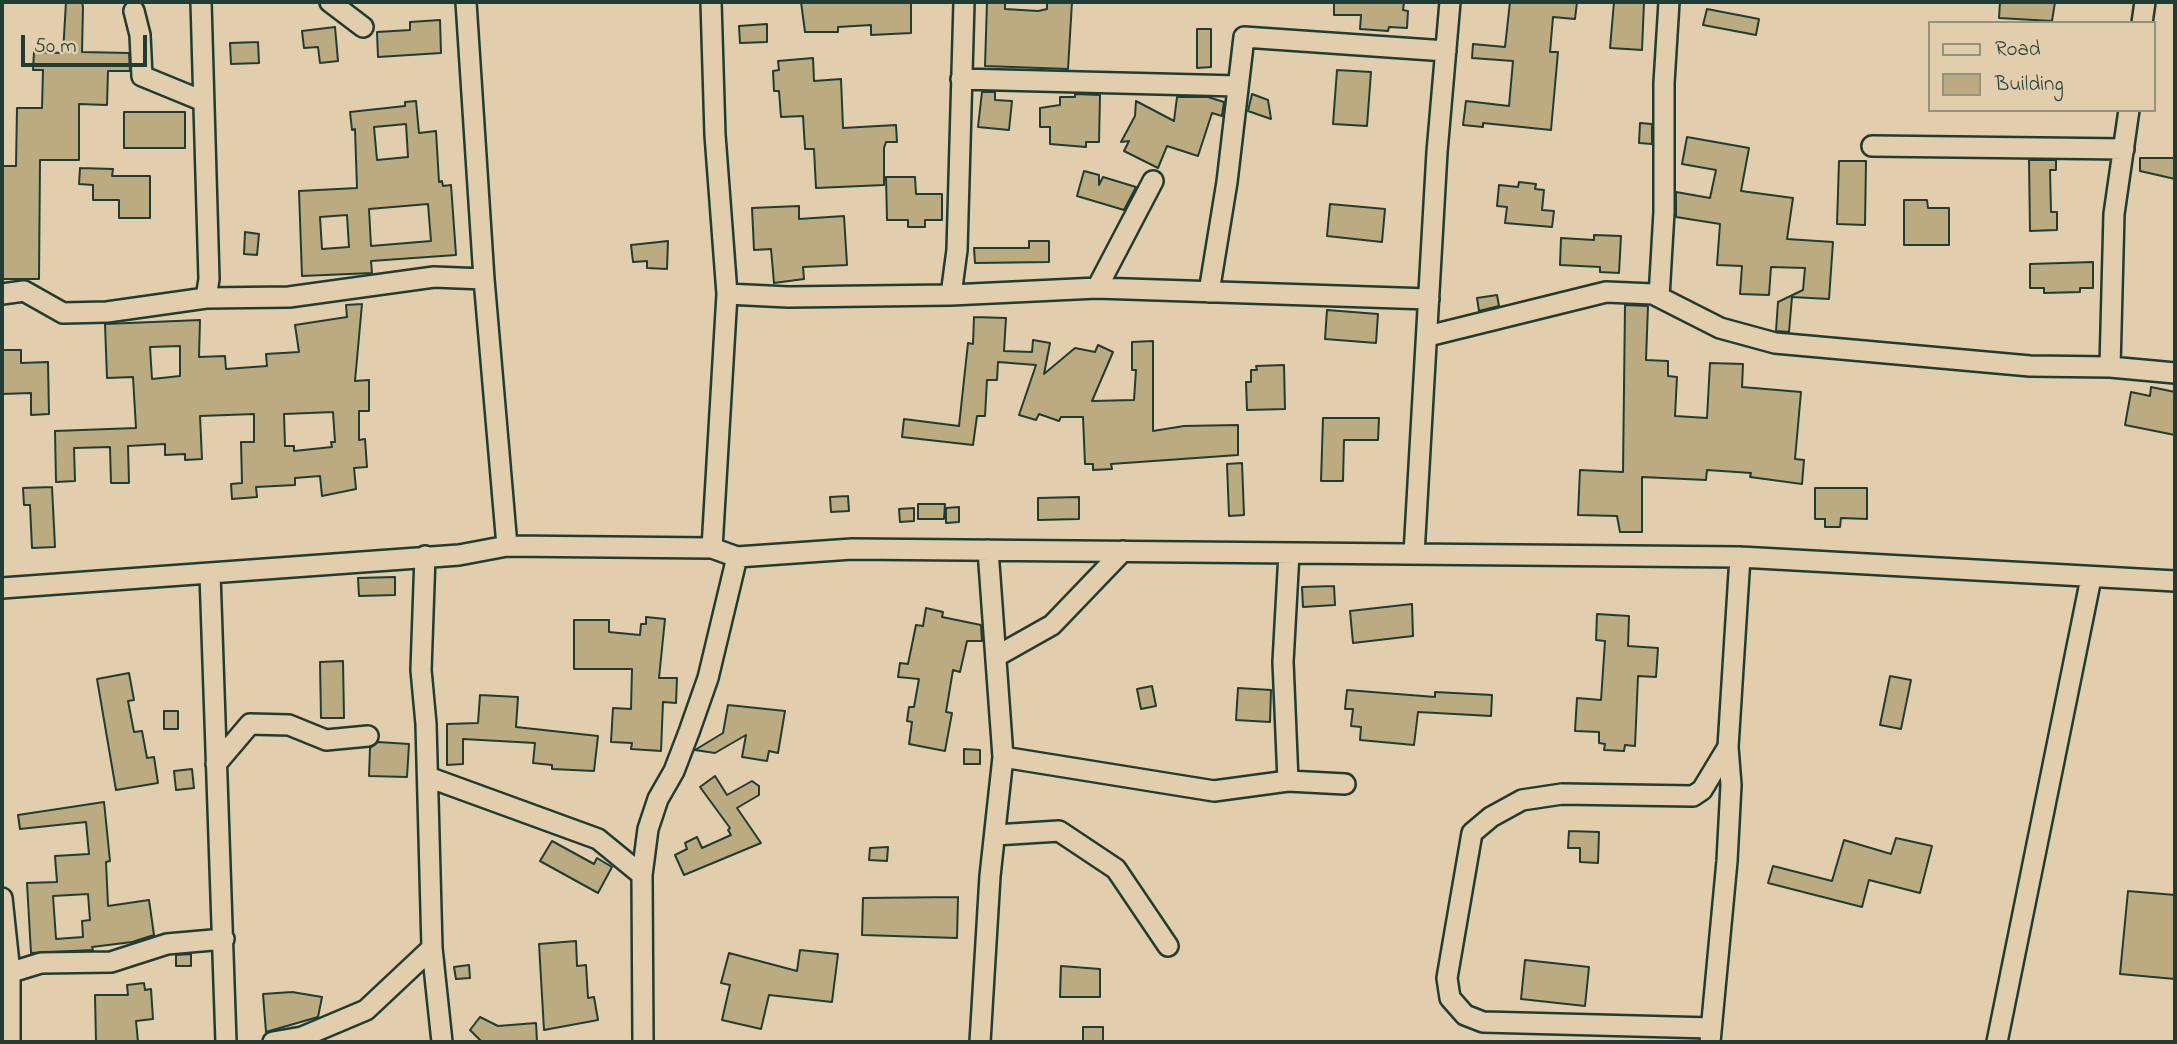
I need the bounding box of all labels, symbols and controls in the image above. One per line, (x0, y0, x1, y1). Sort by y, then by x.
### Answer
scale bar (24, 21, 150, 65)
legend (1928, 21, 2156, 112)
text: 50 m (34, 32, 77, 62)
text: Road (1995, 35, 2041, 65)
text: Building (1995, 70, 2064, 100)

